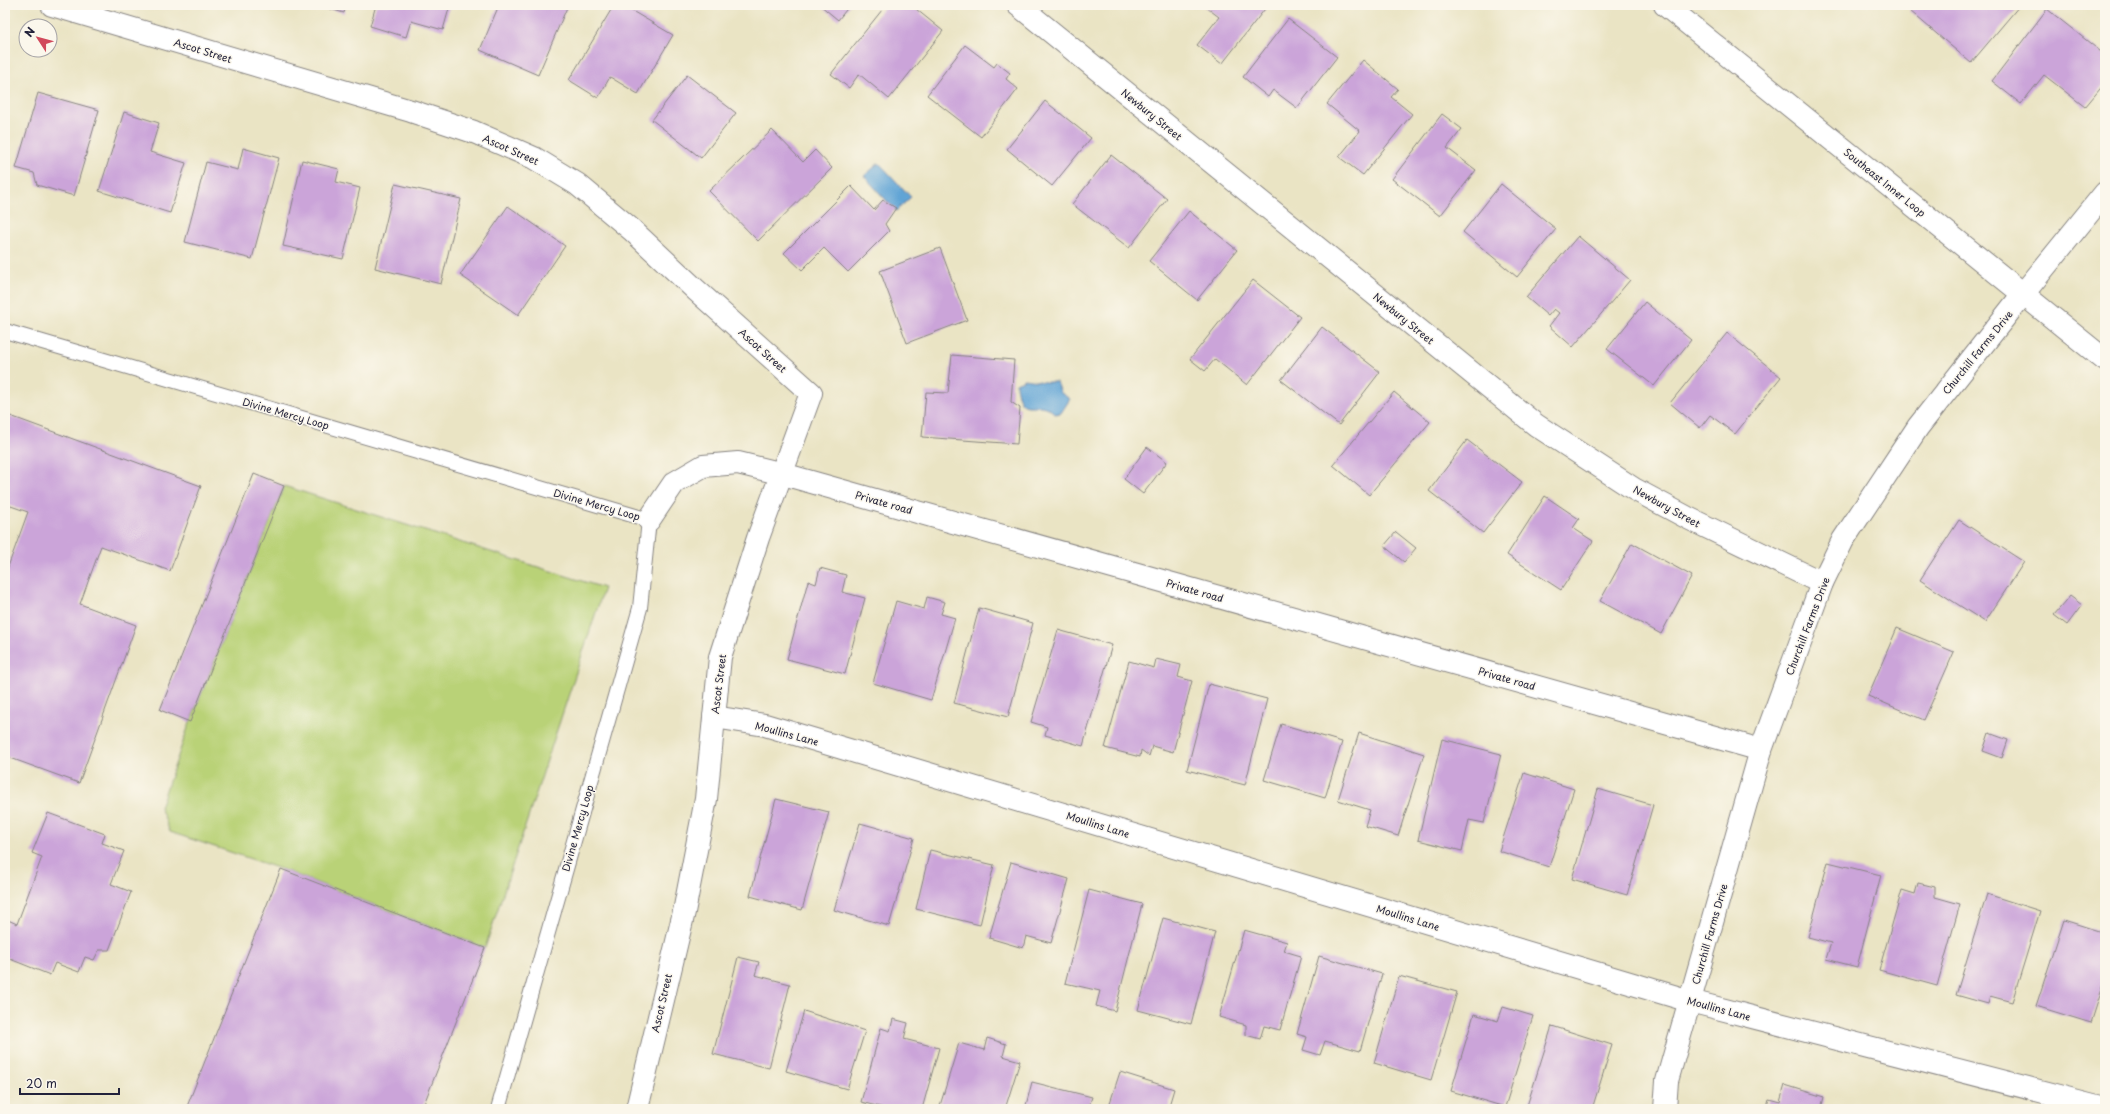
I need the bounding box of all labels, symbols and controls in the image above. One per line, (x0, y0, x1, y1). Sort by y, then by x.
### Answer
north arrow (18, 18, 58, 58)
text: N (20, 23, 39, 40)
street label: Ascot Street (172, 34, 234, 66)
street label: Newbury Street (1118, 85, 1186, 144)
street label: Ascot Street (481, 130, 542, 168)
street label: Southeast Inner Loop (1841, 144, 1929, 220)
street label: Newbury Street (1370, 289, 1438, 348)
street label: Churchill Farms Drive (1938, 306, 2016, 397)
street label: Ascot Street (736, 324, 790, 376)
street label: Divine Mercy Loop (241, 393, 331, 434)
street label: Newbury Street (1630, 481, 1703, 532)
street label: Divine Mercy Loop (552, 484, 642, 525)
street label: Private road (854, 487, 915, 517)
street label: Churchill Farms Drive (1781, 574, 1833, 677)
street label: Private road (1165, 575, 1226, 605)
street label: Ascot Street (707, 653, 729, 715)
street label: Private road (1477, 663, 1538, 693)
street label: Moullins Lane (753, 717, 821, 749)
street label: Divine Mercy Loop (557, 783, 598, 873)
street label: Moullins Lane (1065, 807, 1131, 841)
street label: Churchill Farms Drive (1687, 881, 1731, 986)
street label: Moullins Lane (1375, 900, 1441, 934)
street label: Ascot Street (647, 972, 675, 1034)
street label: Moullins Lane (1685, 992, 1753, 1024)
scale bar (20, 1070, 119, 1096)
text: 20 m (26, 1074, 57, 1092)

